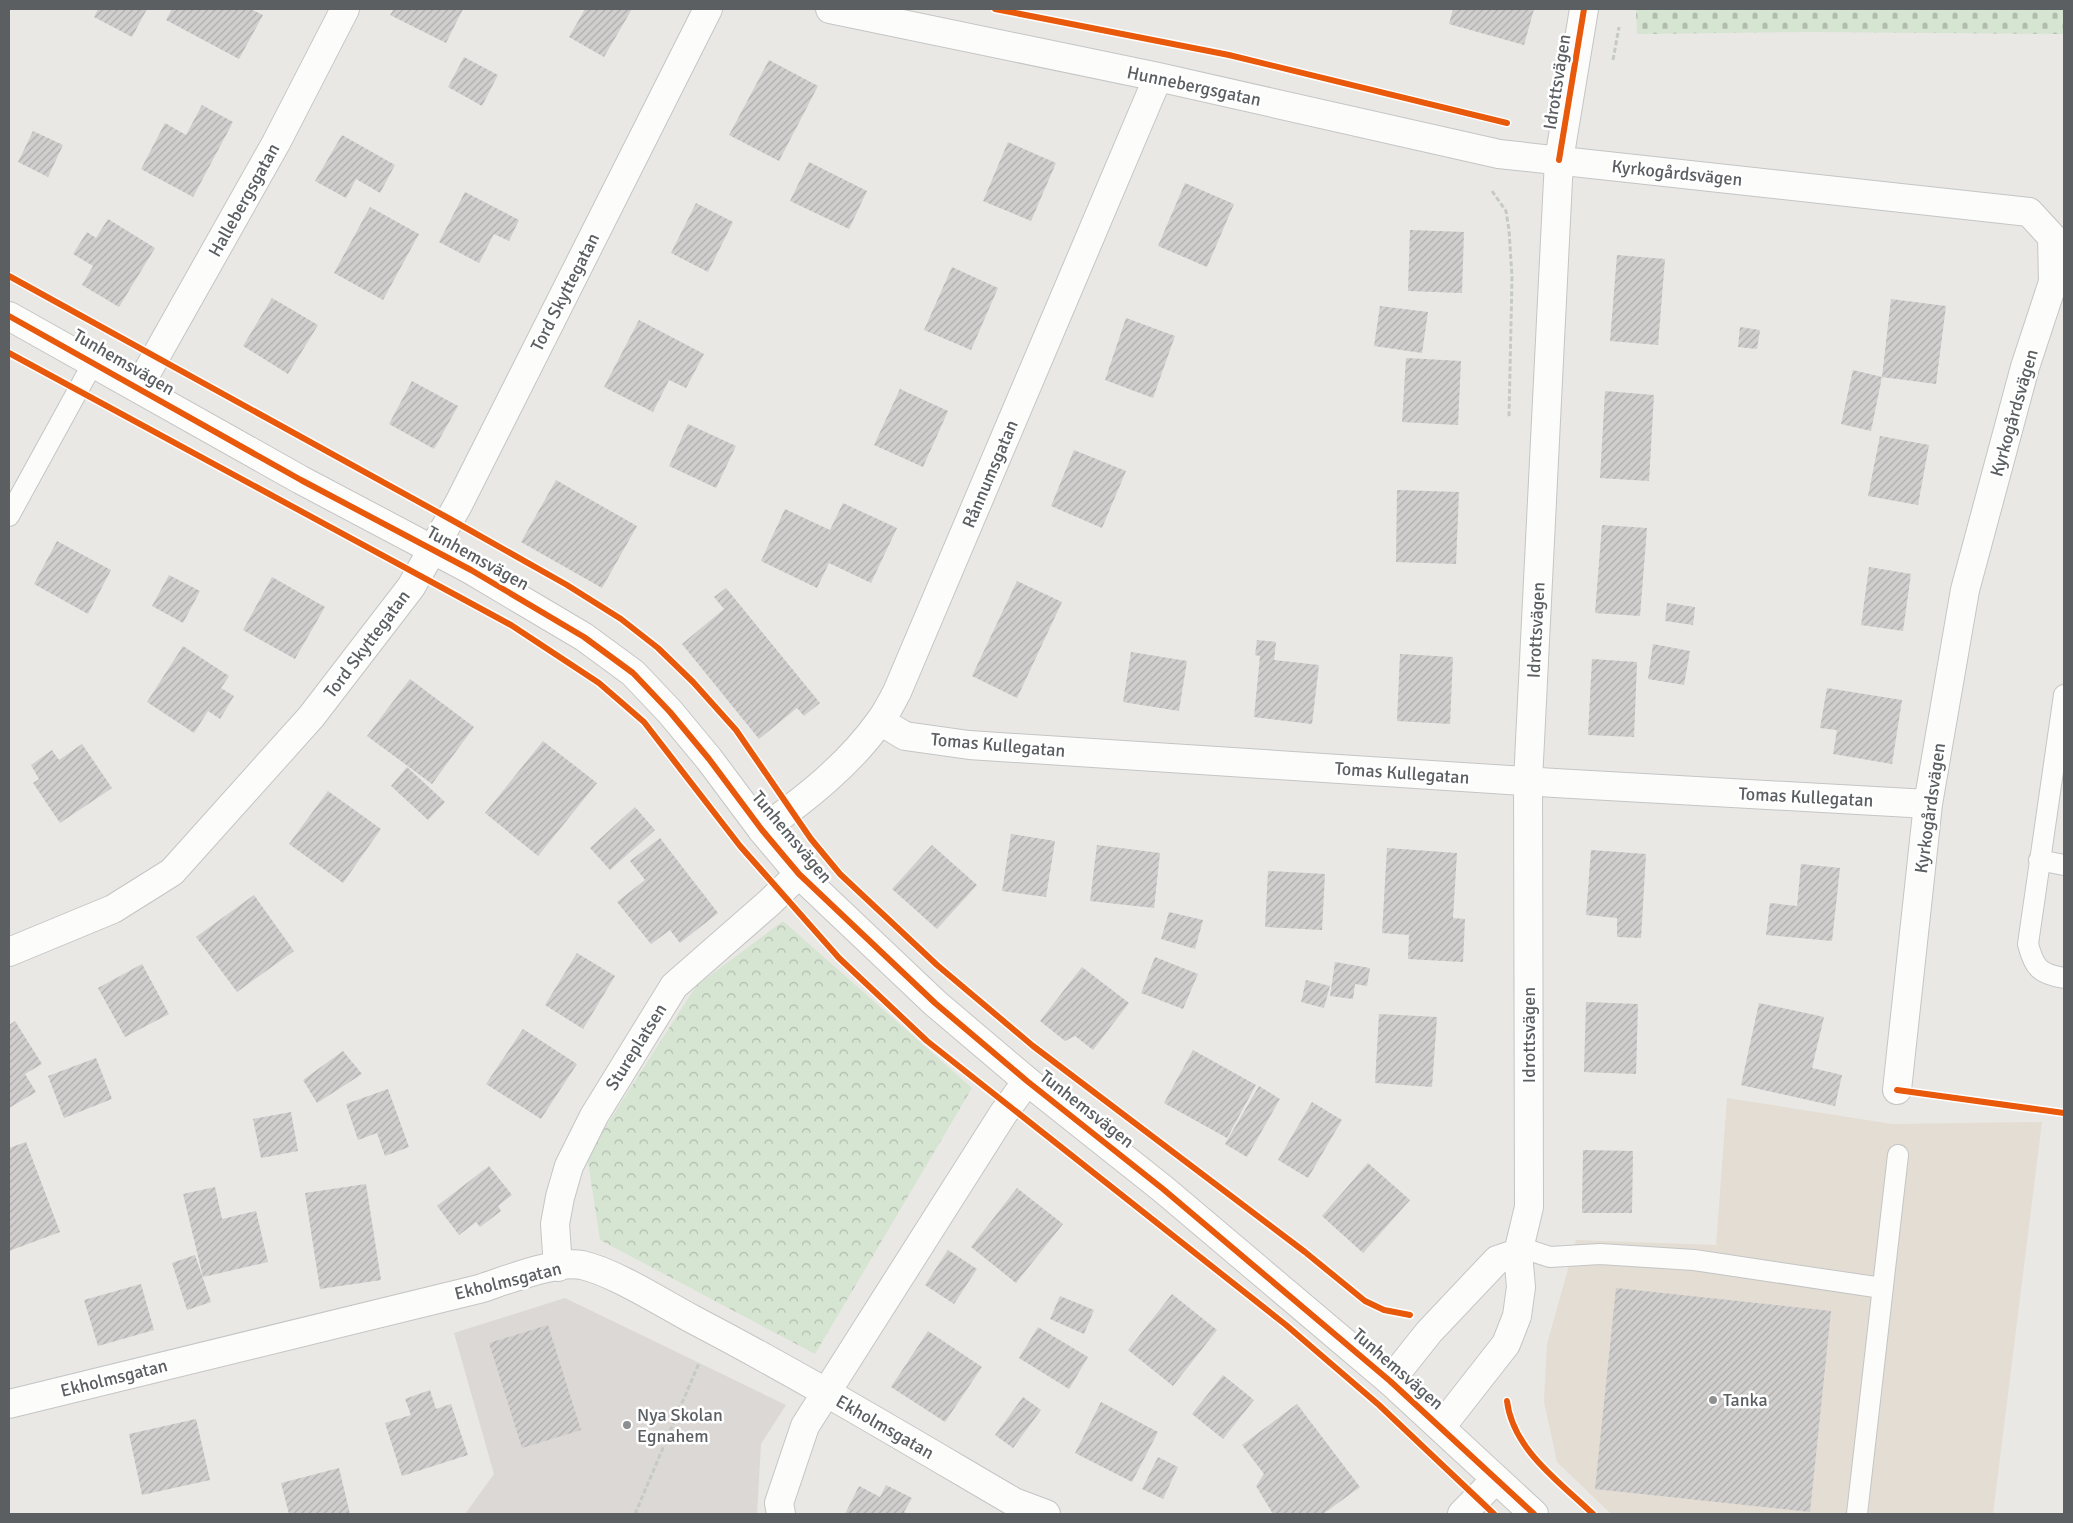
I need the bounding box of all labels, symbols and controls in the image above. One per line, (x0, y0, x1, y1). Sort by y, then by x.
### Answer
street label: Idrottsvägen (1539, 33, 1575, 131)
street label: Hunnebergsgatan (1125, 61, 1263, 111)
street label: Hallebergsgatan (204, 139, 284, 261)
street label: Kyrkogårdsvägen (1610, 155, 1744, 191)
street label: Tord Skyttegatan (526, 229, 604, 355)
street label: Tunhemsvägen (69, 324, 179, 400)
street label: Kyrkogårdsvägen (1985, 347, 2043, 479)
street label: Rånnumsgatan (957, 417, 1023, 531)
street label: Tunhemsvägen (423, 521, 533, 595)
street label: Idrottsvägen (1522, 581, 1550, 679)
street label: Tord Skyttegatan (319, 586, 415, 702)
street label: Tomas Kullegatan (930, 728, 1066, 762)
street label: Kyrkogårdsvägen (1910, 741, 1950, 875)
street label: Tomas Kullegatan (1334, 757, 1470, 789)
street label: Tomas Kullegatan (1738, 782, 1874, 812)
street label: Tunhemsvägen (747, 786, 837, 888)
street label: Idrottsvägen (1518, 987, 1540, 1083)
street label: Stureplatsen (601, 1000, 671, 1094)
street label: Tunhemsvägen (1035, 1065, 1139, 1153)
street label: Ekholmsgatan (452, 1257, 564, 1305)
street label: Tunhemsvägen (1348, 1323, 1448, 1415)
street label: Ekholmsgatan (58, 1354, 170, 1402)
place label: Tanka (1723, 1389, 1768, 1411)
street label: Ekholmsgatan (832, 1390, 938, 1464)
marker: Tanka (1707, 1394, 1719, 1406)
place label: Nya Skolan Egnahem (637, 1404, 723, 1447)
marker: Nya Skolan Egnahem (621, 1419, 633, 1431)

